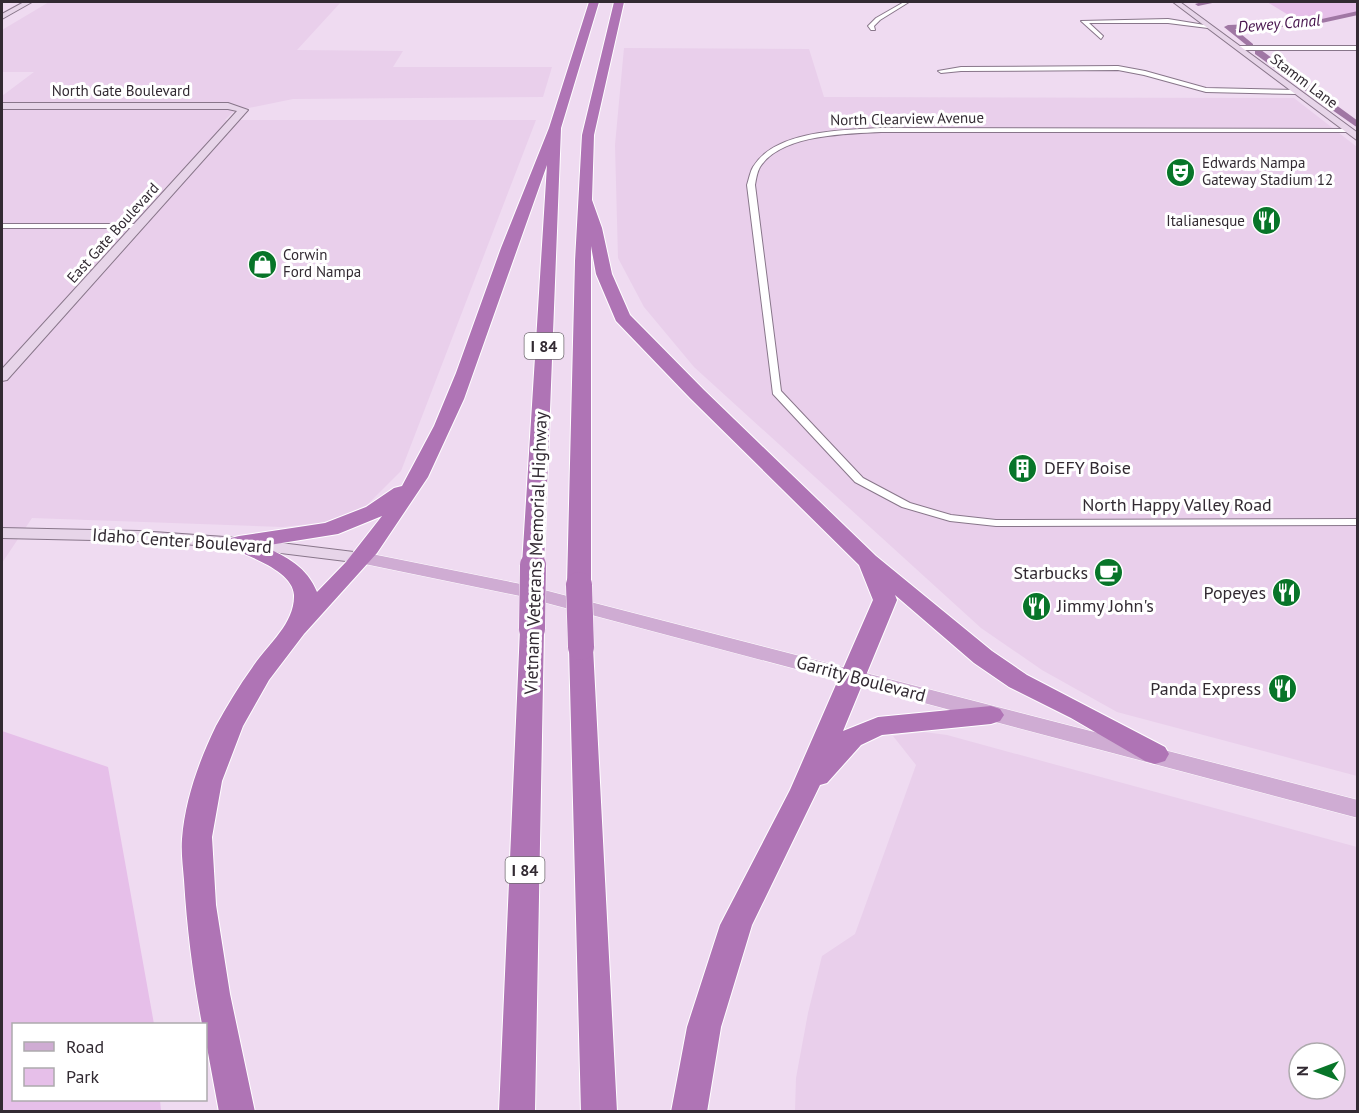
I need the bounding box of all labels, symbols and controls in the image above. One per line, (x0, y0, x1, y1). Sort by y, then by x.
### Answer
water label: Dewey Canal (1237, 9, 1322, 37)
street label: Stamm Lane (1267, 49, 1342, 112)
street label: North Gate Boulevard (52, 81, 190, 100)
street label: North Clearview Avenue (830, 108, 984, 129)
place label: Edwards Nampa Gateway Stadium 12 (1202, 153, 1333, 189)
theatre icon: Edwards Nampa Gateway Stadium 12 (1165, 156, 1197, 188)
street label: East Gate Boulevard (63, 179, 163, 287)
restaurant icon: Italianesque (1250, 205, 1282, 237)
place label: Italianesque (1166, 211, 1245, 230)
place label: Corwin Ford Nampa (283, 245, 361, 281)
shop icon: Corwin Ford Nampa (246, 248, 278, 280)
road number: I 84 (524, 333, 564, 359)
street label: Vietnam Veterans Memorial Highway (519, 410, 552, 696)
building icon: DEFY Boise (1007, 452, 1039, 484)
place label: DEFY Boise (1044, 456, 1131, 479)
street label: North Happy Valley Road (1082, 493, 1272, 516)
street label: Idaho Center Boulevard (91, 523, 273, 558)
cafe icon: Starbucks (1093, 557, 1125, 589)
place label: Starbucks (1014, 561, 1088, 584)
restaurant icon: Popeyes (1271, 577, 1303, 609)
place label: Popeyes (1204, 581, 1266, 604)
restaurant icon: Jimmy John's (1020, 590, 1052, 622)
place label: Jimmy John's (1056, 594, 1154, 617)
street label: Garrity Boulevard (794, 650, 928, 707)
restaurant icon: Panda Express (1266, 673, 1298, 705)
place label: Panda Express (1150, 677, 1261, 700)
road number: I 84 (506, 857, 544, 883)
legend (12, 1023, 207, 1101)
text: Road (66, 1035, 104, 1058)
north arrow (1287, 1041, 1347, 1101)
text: Park (66, 1065, 99, 1088)
text: N (1292, 1066, 1312, 1076)

